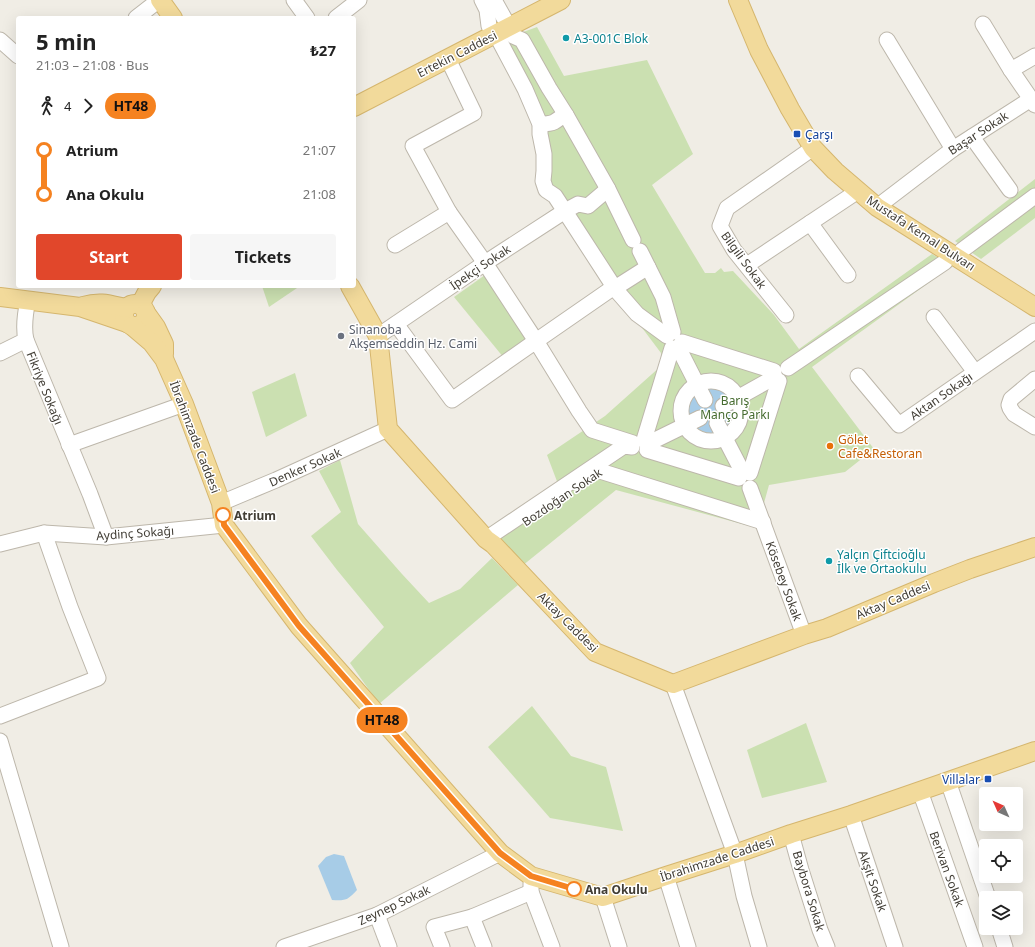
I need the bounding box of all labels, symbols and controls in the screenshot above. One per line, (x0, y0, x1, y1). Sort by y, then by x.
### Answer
text: 5 min (36, 26, 97, 56)
street label: Ertekin Caddesi (414, 27, 500, 81)
place label: A3-001C Blok (574, 30, 649, 47)
marker: A3-001C Blok (561, 33, 571, 43)
text: ₺27 (310, 40, 336, 60)
text: 21:03 – 21:08 · Bus (36, 56, 149, 74)
icon: walk (36, 95, 58, 117)
icon: forward (77, 95, 99, 117)
text: HT48 (113, 96, 148, 115)
text: 4 (64, 97, 71, 115)
street label: Başar Sokak (945, 107, 1012, 159)
place label: Çarşı (805, 126, 833, 143)
marker: Çarşı (792, 129, 802, 139)
text: Atrium (66, 140, 118, 160)
text: 21:07 (303, 141, 336, 159)
text: Ana Okulu (66, 184, 144, 204)
text: 21:08 (303, 185, 336, 203)
street label: Mustafa Kemal Bulvarı (863, 191, 979, 275)
street label: Bilgili Sokak (717, 228, 771, 293)
button: Start (36, 234, 182, 280)
button: Tickets (190, 234, 336, 280)
street label: İpekçi Sokak (446, 240, 514, 294)
place label: Sinanoba Akşemseddin Hz. Cami (349, 321, 477, 352)
marker: Sinanoba Akşemseddin Hz. Cami (336, 331, 346, 341)
street label: Fikriye Sokağı (23, 349, 67, 427)
street label: Aktan Sokağı (906, 368, 976, 424)
street label: İbrahimzade Caddesi (166, 378, 224, 496)
park label: Barış Manço Parkı (700, 392, 770, 423)
place label: Gölet Cafe&Restoran (838, 431, 922, 462)
marker: Gölet Cafe&Restoran (825, 441, 835, 451)
street label: Denker Sokak (266, 443, 344, 491)
street label: Bozdoğan Sokak (519, 464, 606, 530)
marker: Atrium (215, 507, 231, 523)
place label: Atrium (234, 507, 276, 524)
street label: Aydinç Sokağı (95, 522, 175, 544)
street label: Kösebey Sokak (762, 539, 807, 624)
place label: Yalçın Çiftcioğlu İlk ve Ortaokulu (837, 546, 927, 577)
marker: Yalçın Çiftcioğlu İlk ve Ortaokulu (824, 556, 834, 566)
street label: Aktay Caddesi (853, 577, 933, 623)
street label: Aktay Caddesi (534, 588, 602, 656)
line badge: HT48 (354, 707, 410, 733)
text: HT48 (365, 710, 399, 729)
place label: Villalar (942, 771, 980, 788)
marker: Villalar (983, 774, 993, 784)
north arrow (979, 787, 1023, 831)
map controls (979, 787, 1023, 935)
street label: Berivan Sokak (925, 829, 969, 910)
street label: İbrahimzade Caddesi (658, 833, 776, 885)
button: locate (979, 839, 1023, 883)
street label: Akşit Sokak (855, 848, 892, 914)
street label: Baybora Sokak (789, 849, 829, 934)
street label: Zeynep Sokak (355, 881, 433, 929)
marker: Ana Okulu (566, 881, 582, 897)
place label: Ana Okulu (585, 881, 648, 898)
button: layers (979, 891, 1023, 935)

